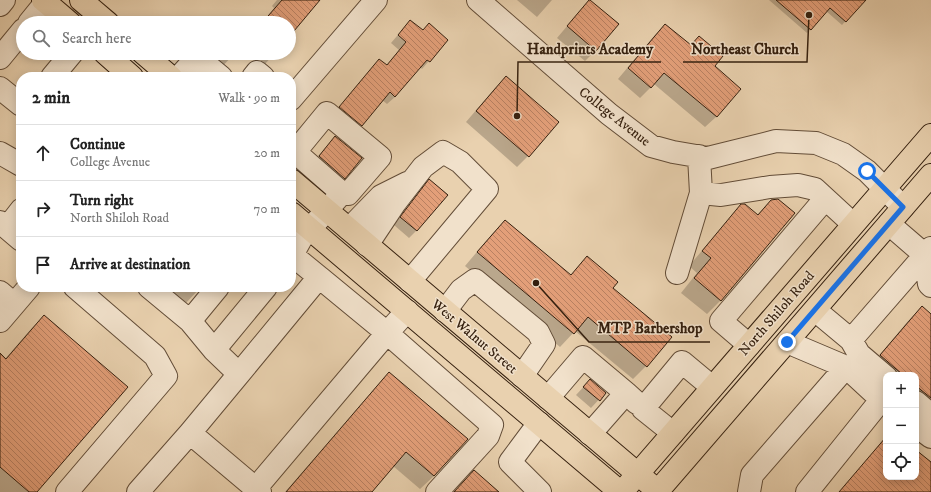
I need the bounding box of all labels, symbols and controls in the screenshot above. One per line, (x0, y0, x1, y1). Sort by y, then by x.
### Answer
search box (16, 16, 296, 60)
icon: search (30, 27, 52, 49)
text: Search here (62, 29, 131, 48)
callout: Handprints Academy (518, 35, 661, 62)
callout: Northeast Church (683, 35, 807, 62)
text: Handprints Academy (527, 40, 654, 59)
text: Northeast Church (691, 40, 799, 59)
street label: College Avenue (575, 83, 654, 151)
text: 2 min (32, 87, 70, 109)
text: Walk · 90 m (218, 90, 280, 106)
text: Continue (70, 135, 125, 154)
icon: ahead (32, 142, 54, 164)
text: 20 m (254, 145, 280, 161)
text: College Avenue (70, 154, 150, 170)
route start (858, 162, 876, 180)
text: Turn right (70, 191, 133, 210)
icon: right (32, 198, 54, 220)
text: 70 m (254, 201, 280, 217)
text: North Shiloh Road (70, 210, 169, 226)
icon: arrive (32, 254, 54, 276)
text: Arrive at destination (70, 255, 190, 274)
street label: North Shiloh Road (735, 268, 819, 360)
street label: West Walnut Street (427, 295, 521, 378)
callout: MTP Barbershop (589, 315, 710, 342)
text: MTP Barbershop (598, 319, 703, 338)
route end (778, 333, 796, 351)
map controls (883, 372, 919, 480)
button: + (883, 372, 919, 408)
button: − (883, 408, 919, 444)
button: locate (883, 444, 919, 480)

